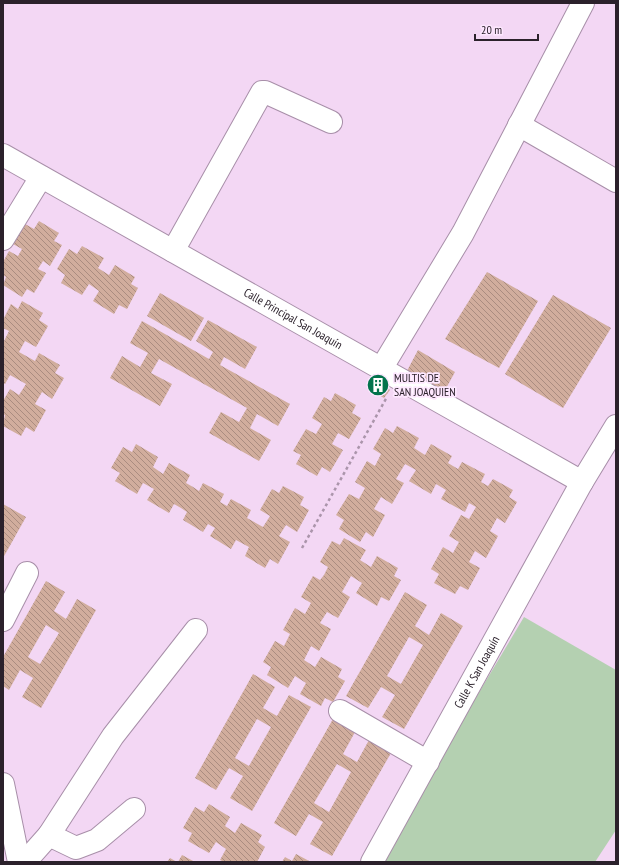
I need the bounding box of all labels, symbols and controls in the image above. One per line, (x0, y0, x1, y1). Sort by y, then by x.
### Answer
scale bar (475, 16, 538, 42)
text: 20 m (481, 22, 502, 37)
street label: Calle Principal San Joaquín (241, 285, 345, 352)
place label: MULTIS DE SAN JOAQUIEN (394, 370, 456, 399)
building icon: MULTIS DE SAN JOAQUIEN (365, 372, 391, 398)
street label: Calle K San Joaquín (451, 633, 503, 711)

